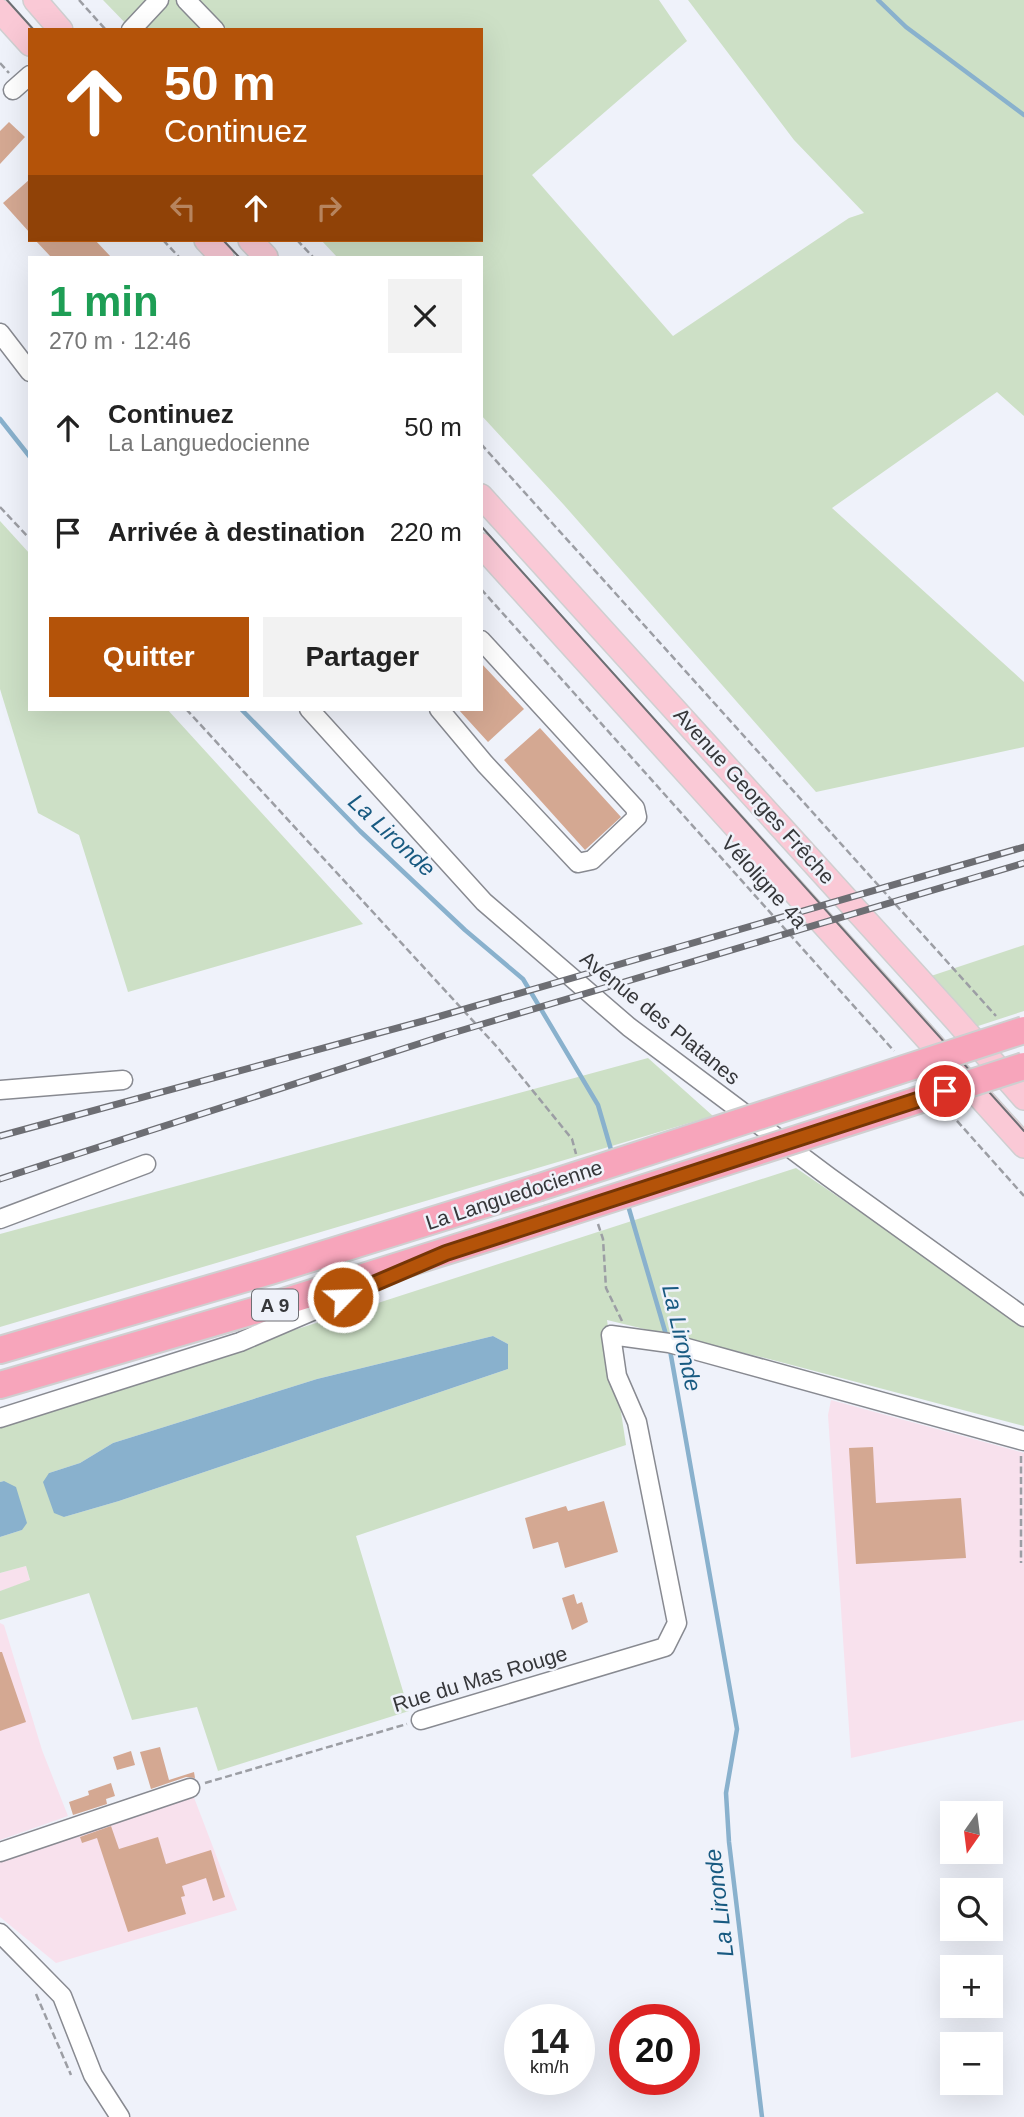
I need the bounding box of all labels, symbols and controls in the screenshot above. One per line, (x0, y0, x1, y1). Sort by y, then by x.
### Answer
icon: ahead (49, 56, 140, 147)
text: 50 m (164, 56, 276, 110)
text: Continuez (164, 113, 308, 149)
icon: left (164, 189, 202, 227)
icon: ahead (237, 189, 275, 227)
icon: right (310, 189, 348, 227)
text: 1 min (49, 278, 159, 325)
button: close (388, 279, 462, 353)
text: 270 m · 12:46 (49, 328, 191, 354)
text: Continuez (108, 399, 234, 429)
icon: ahead (49, 409, 87, 447)
text: 50 m (404, 412, 462, 442)
text: La Languedocienne (108, 430, 310, 456)
icon: arrive (49, 514, 87, 552)
text: Arrivée à destination (108, 517, 365, 547)
text: 220 m (390, 517, 462, 547)
button: Quitter (49, 617, 249, 697)
button: Partager (263, 617, 462, 697)
street label: Avenue Georges Frêche (669, 703, 839, 888)
water label: La Lironde (343, 788, 441, 882)
street label: Véloligne 4a (717, 831, 812, 933)
street label: Avenue des Platanes (576, 946, 745, 1089)
pin (915, 1061, 975, 1121)
icon: arrive (926, 1072, 964, 1110)
street label: La Languedocienne (423, 1155, 605, 1234)
position arrow (306, 1260, 380, 1334)
water label: La Lironde (657, 1282, 707, 1394)
road number: A 9 (252, 1289, 298, 1320)
street label: Rue du Mas Rouge (390, 1641, 570, 1716)
north arrow (940, 1801, 1003, 1864)
map controls (940, 1801, 1003, 2095)
water label: La Lironde (699, 1847, 739, 1959)
button: search (940, 1878, 1003, 1941)
button: + (940, 1955, 1003, 2018)
speed limit sign: 20 (609, 2004, 700, 2095)
text: 14 (530, 2021, 569, 2060)
button: − (940, 2032, 1003, 2095)
text: km/h (530, 2057, 569, 2077)

